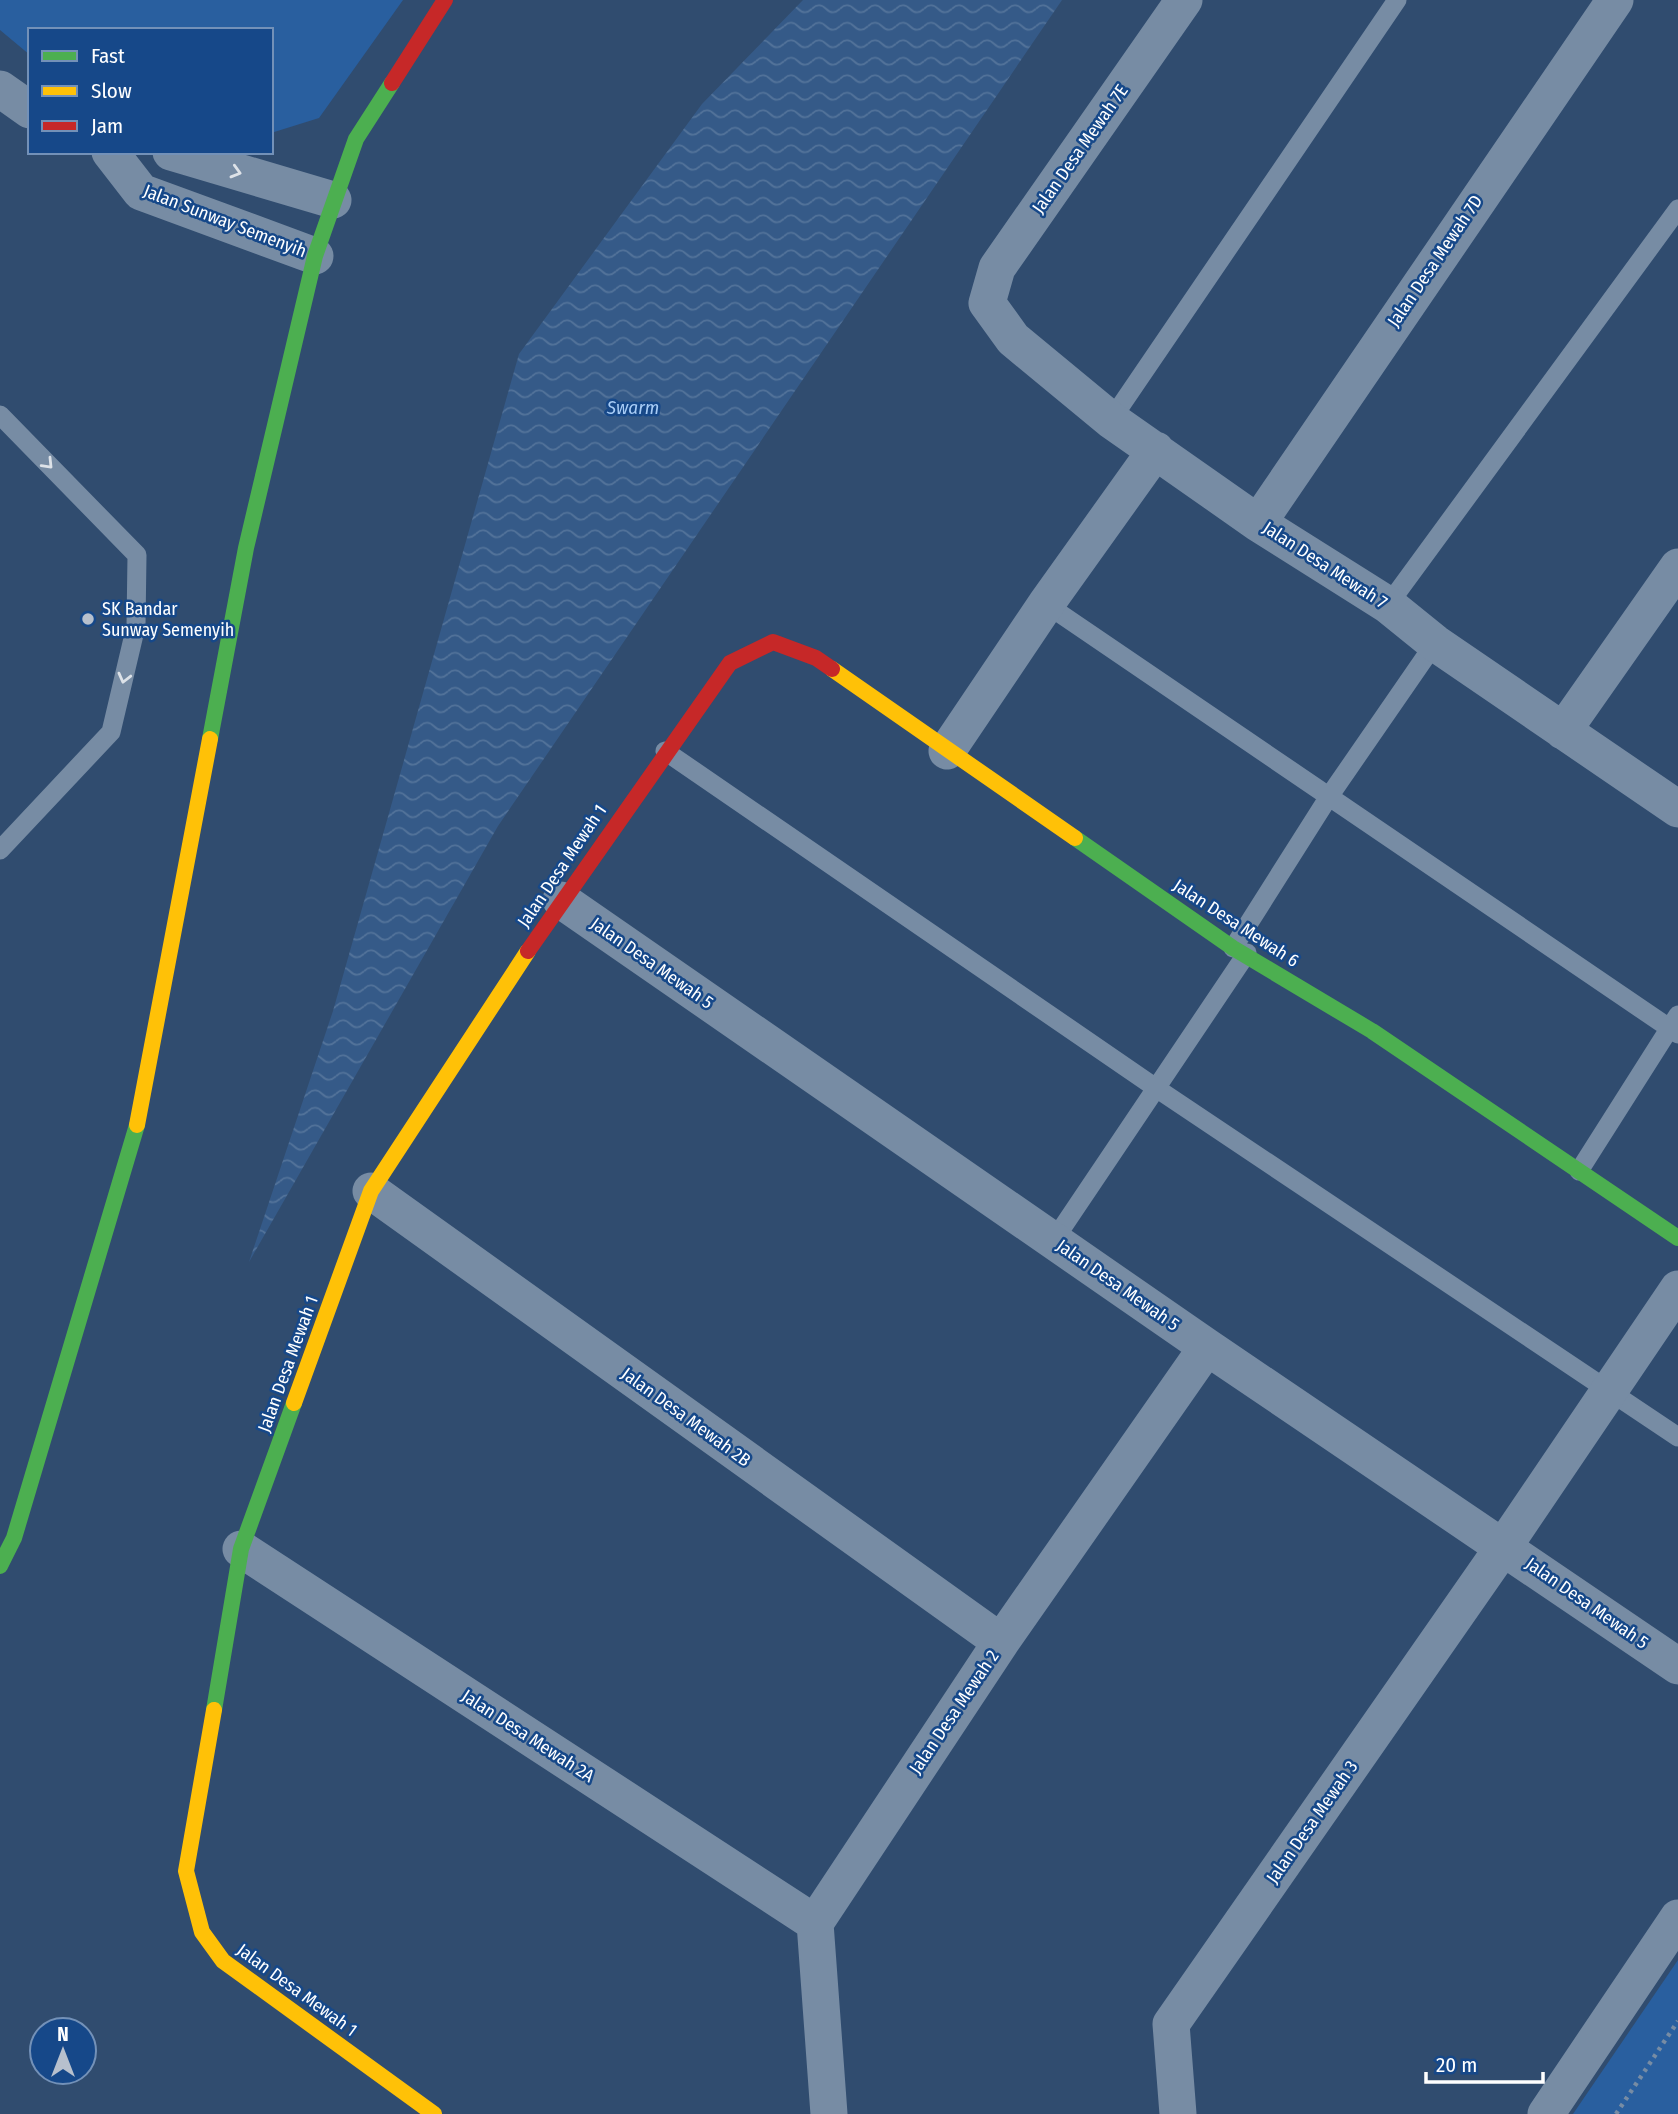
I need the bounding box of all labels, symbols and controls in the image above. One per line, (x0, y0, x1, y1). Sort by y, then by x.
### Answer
legend (28, 28, 273, 154)
text: Fast (91, 43, 125, 69)
text: Slow (91, 78, 132, 104)
street label: Jalan Desa Mewah 7E (1027, 80, 1133, 218)
text: Jam (91, 113, 123, 139)
one-way arrow (230, 163, 242, 178)
street label: Jalan Sunway Semenyih (140, 180, 310, 262)
street label: Jalan Desa Mewah 7D (1383, 191, 1487, 331)
water label: Swarm (606, 396, 659, 419)
one-way arrow (39, 455, 52, 468)
street label: Jalan Desa Mewah 7 (1259, 517, 1391, 613)
place label: SK Bandar Sunway Semenyih (102, 598, 234, 641)
marker: SK Bandar Sunway Semenyih (80, 611, 96, 627)
one-way arrow (118, 672, 132, 684)
street label: Jalan Desa Mewah 1 (513, 800, 611, 932)
street label: Jalan Desa Mewah 6 (1169, 874, 1303, 972)
street label: Jalan Desa Mewah 5 (586, 912, 718, 1014)
street label: Jalan Desa Mewah 5 (1052, 1234, 1184, 1336)
street label: Jalan Desa Mewah 1 (253, 1293, 323, 1435)
street label: Jalan Desa Mewah 2B (617, 1363, 755, 1471)
street label: Jalan Desa Mewah 5 (1521, 1552, 1653, 1654)
street label: Jalan Desa Mewah 2 (904, 1646, 1004, 1778)
street label: Jalan Desa Mewah 2A (457, 1685, 599, 1787)
street label: Jalan Desa Mewah 3 (1262, 1756, 1362, 1888)
street label: Jalan Desa Mewah 1 (232, 1939, 362, 2041)
north arrow (28, 2016, 98, 2086)
text: N (57, 2023, 69, 2046)
scale bar (1426, 2040, 1543, 2084)
text: 20 m (1436, 2052, 1477, 2078)

